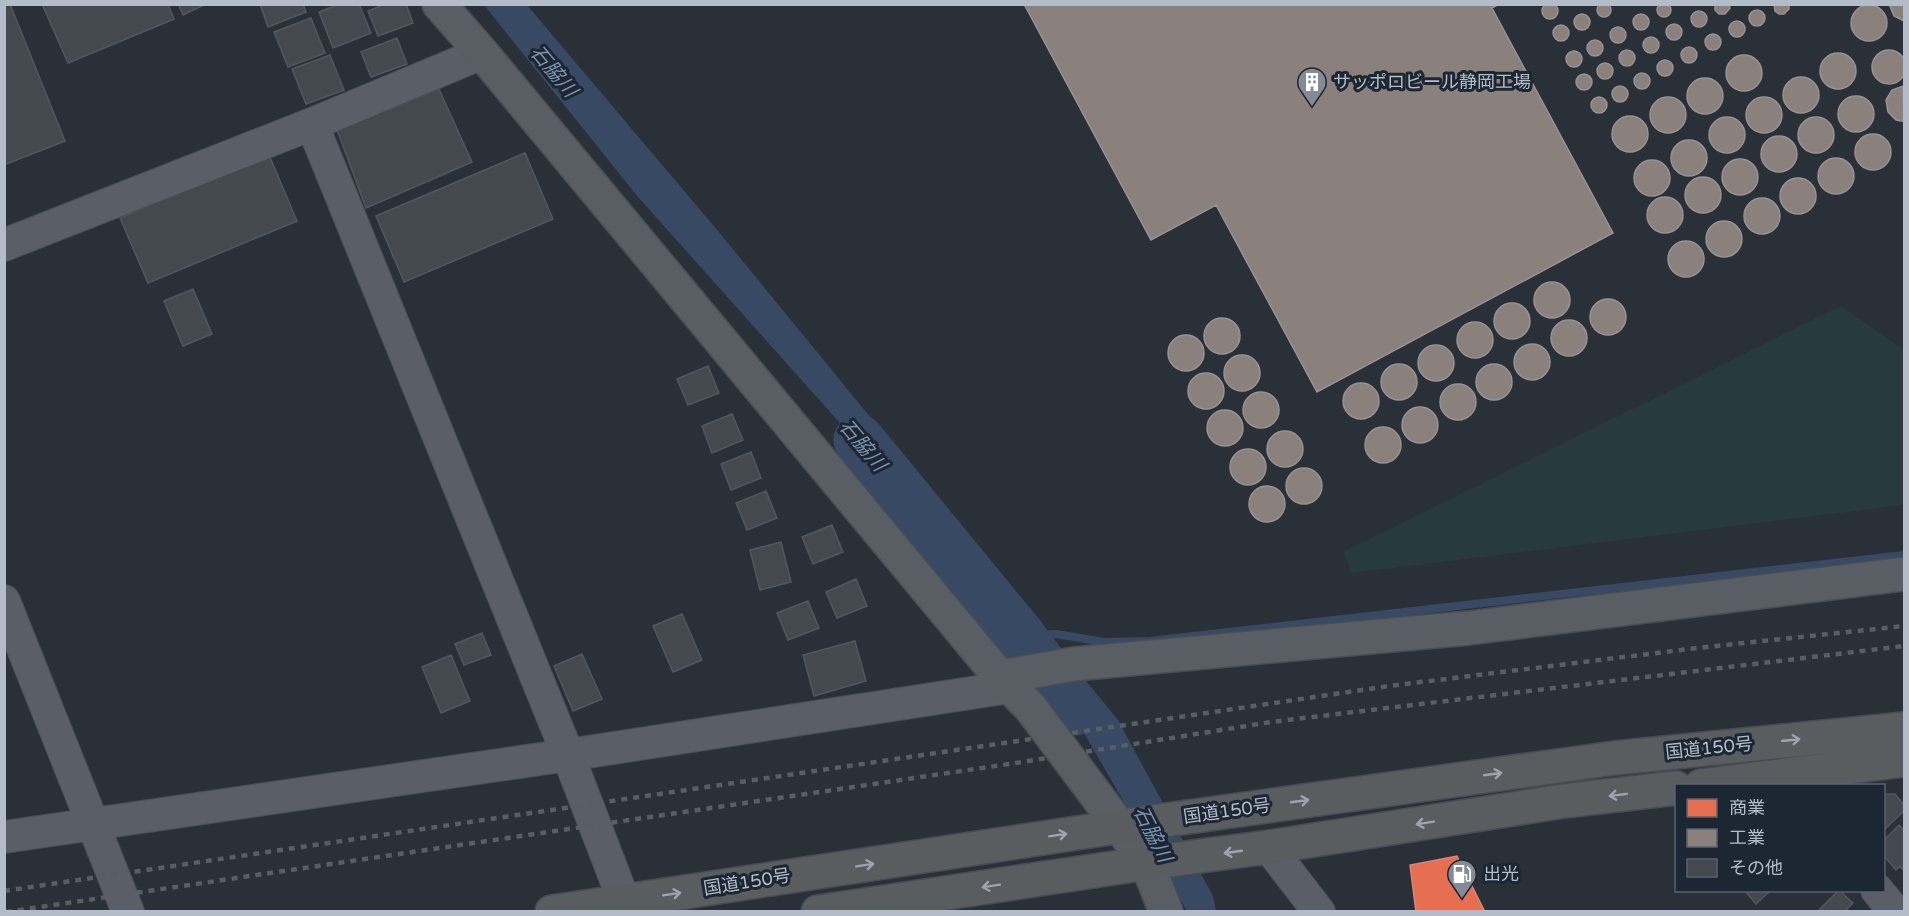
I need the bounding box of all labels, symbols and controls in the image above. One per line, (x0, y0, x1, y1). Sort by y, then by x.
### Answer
water label: 石脇川 (525, 41, 583, 104)
building icon: サッポロビール静岡工場 (1296, 66, 1328, 108)
place label: サッポロビール静岡工場 (1333, 71, 1531, 93)
water label: 石脇川 (834, 415, 892, 478)
street label: 国道150号 (1664, 732, 1754, 764)
one-way arrow (1780, 734, 1800, 745)
one-way arrow (1483, 769, 1502, 780)
legend (1675, 784, 1885, 892)
one-way arrow (1609, 790, 1629, 801)
street label: 国道150号 (1182, 794, 1272, 828)
one-way arrow (1289, 796, 1309, 807)
text: 商業 (1729, 797, 1765, 819)
water label: 石脇川 (1128, 802, 1177, 868)
one-way arrow (1416, 817, 1436, 828)
text: 工業 (1729, 827, 1765, 849)
one-way arrow (1048, 830, 1067, 841)
one-way arrow (1223, 846, 1243, 857)
text: その他 (1729, 857, 1783, 879)
fuel station icon: 出光 (1446, 858, 1478, 900)
one-way arrow (855, 859, 875, 870)
place label: 出光 (1483, 863, 1519, 885)
street label: 国道150号 (702, 864, 792, 900)
one-way arrow (981, 881, 1001, 892)
one-way arrow (662, 888, 682, 899)

